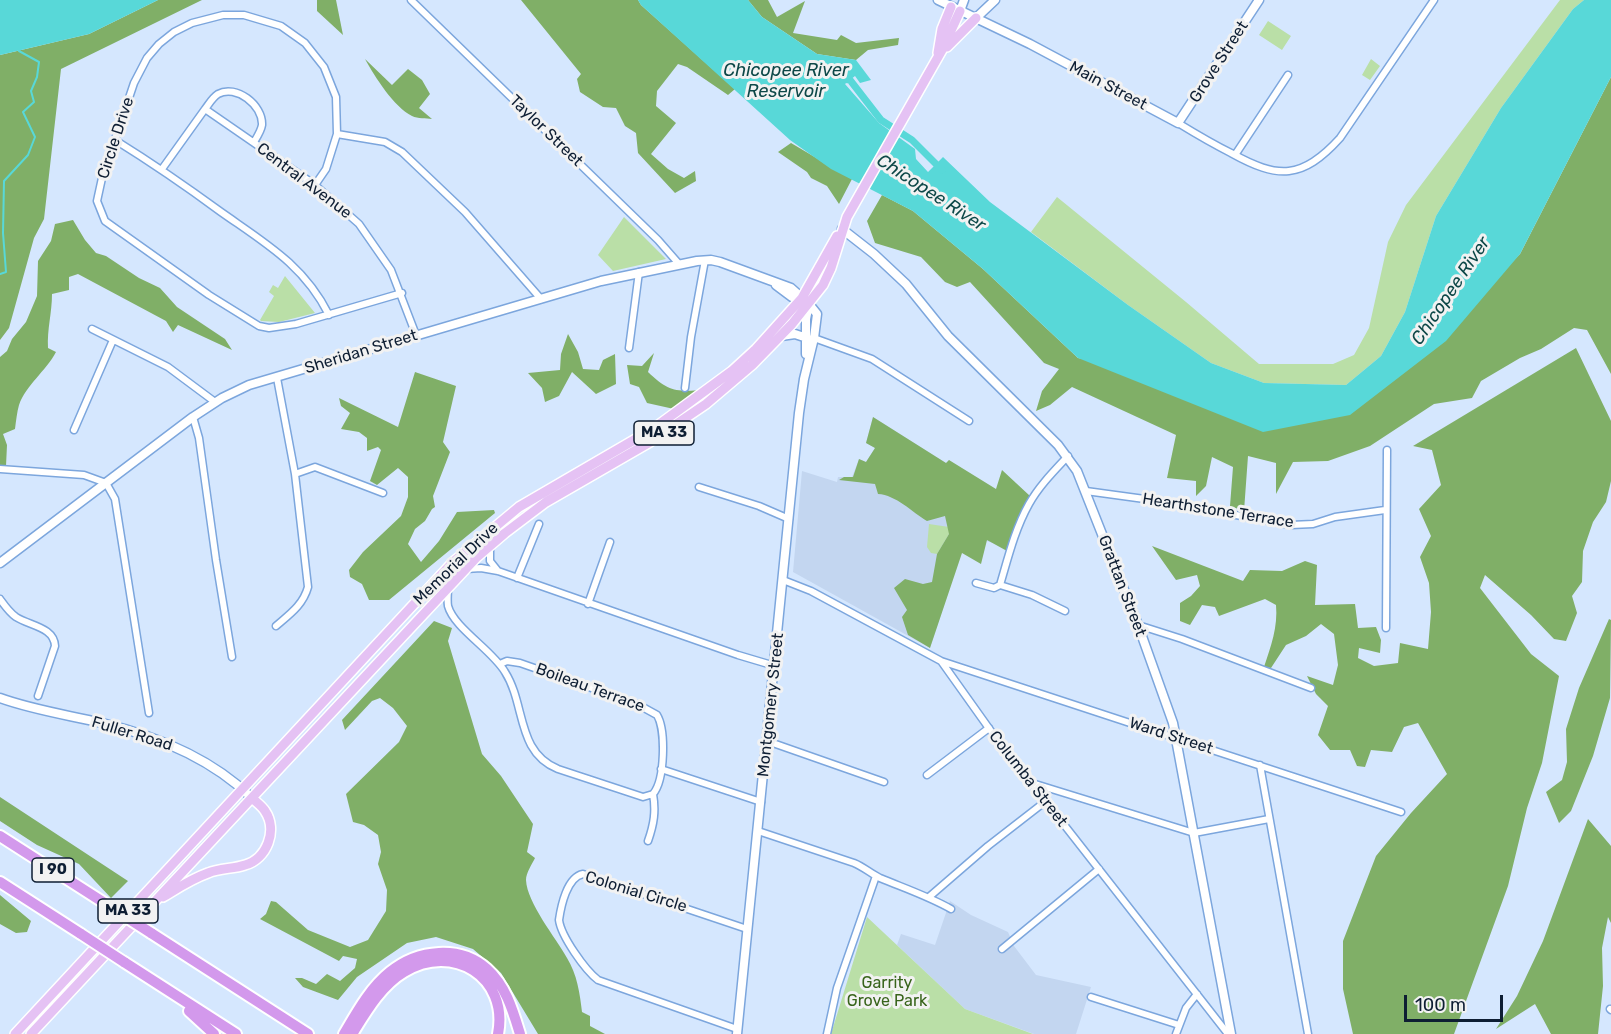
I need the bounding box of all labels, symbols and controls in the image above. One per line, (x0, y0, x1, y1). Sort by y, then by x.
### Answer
street label: Grove Street (1186, 18, 1252, 106)
street label: Main Street (1066, 58, 1150, 114)
water label: Chicopee River Reservoir (723, 60, 849, 103)
street label: Taylor Street (505, 91, 587, 171)
street label: Circle Drive (94, 95, 138, 181)
street label: Central Avenue (253, 139, 355, 223)
water label: Chicopee River (872, 150, 990, 236)
water label: Chicopee River (1407, 233, 1495, 349)
street label: Sheridan Street (302, 326, 420, 378)
road number: MA 33 (634, 421, 694, 445)
street label: Hearthstone Terrace (1141, 490, 1295, 532)
street label: Memorial Drive (410, 519, 502, 609)
street label: Grattan Street (1094, 533, 1150, 639)
street label: Montgomery Street (754, 632, 788, 778)
street label: Boileau Terrace (533, 659, 647, 717)
street label: Fuller Road (89, 713, 175, 755)
street label: Ward Street (1127, 713, 1215, 759)
street label: Columba Street (985, 727, 1071, 831)
road number: I 90 (32, 858, 74, 882)
street label: Colonial Circle (583, 867, 689, 917)
road number: MA 33 (98, 899, 158, 923)
park label: Garrity Grove Park (847, 973, 927, 1011)
scale bar (1407, 983, 1506, 1021)
text: 100 m (1415, 994, 1466, 1016)

